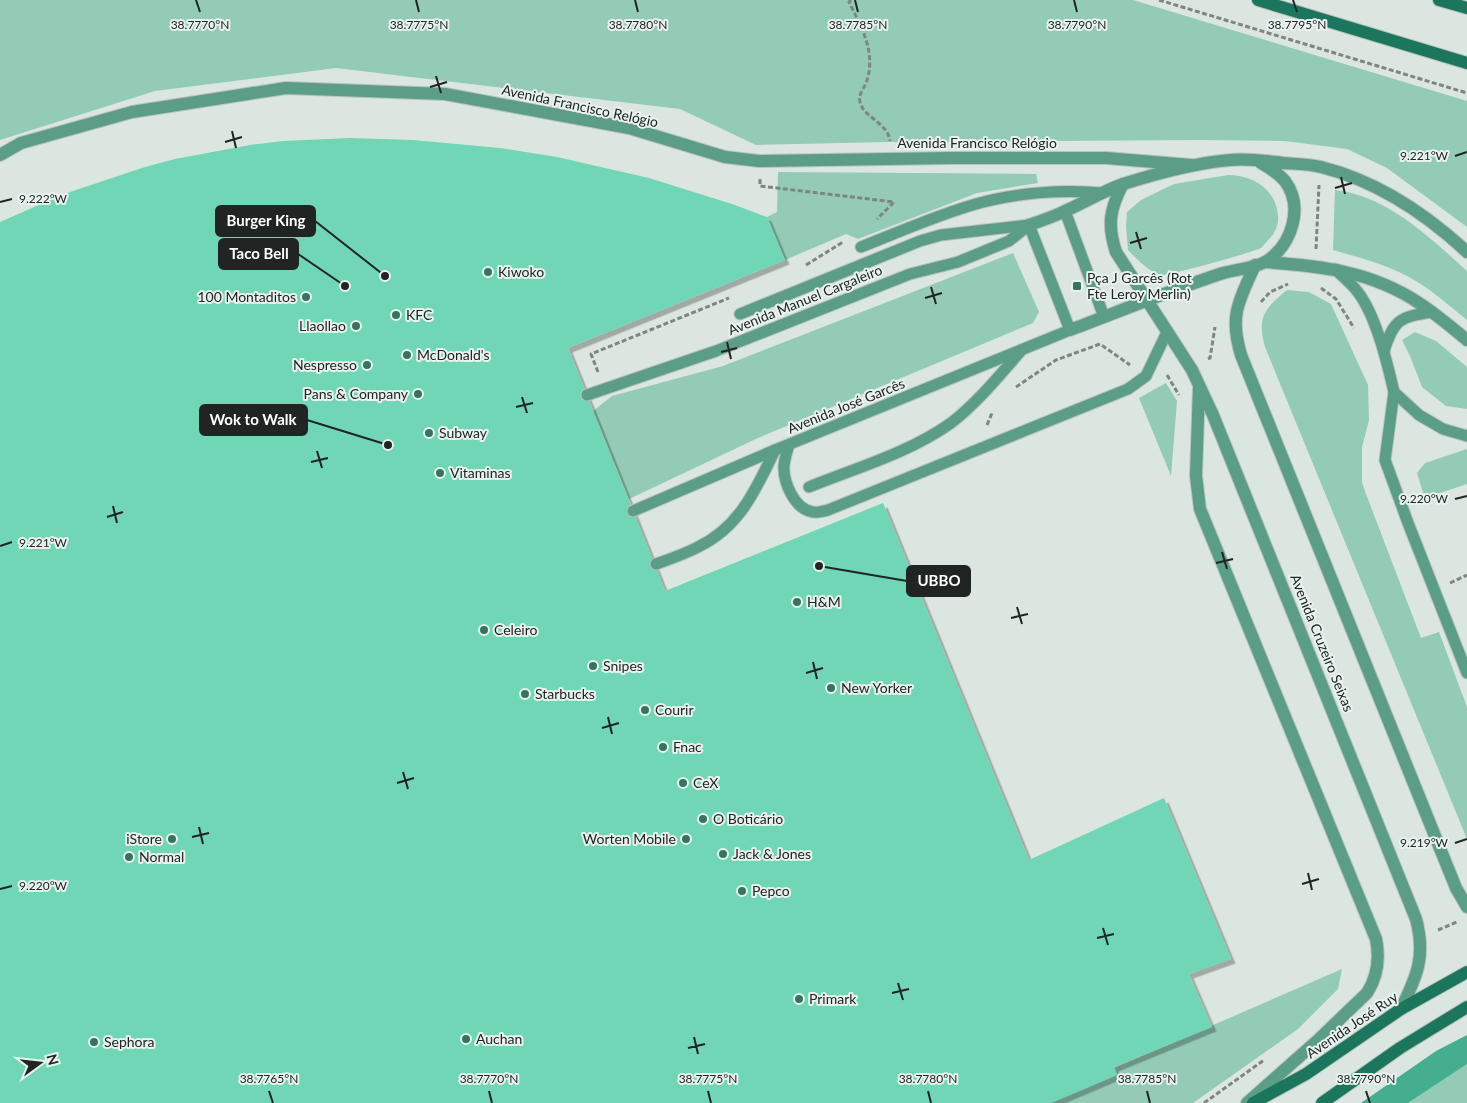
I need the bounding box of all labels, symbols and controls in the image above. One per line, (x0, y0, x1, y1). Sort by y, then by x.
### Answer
text: 38.7770°N (171, 17, 229, 32)
text: 38.7775°N (390, 17, 448, 32)
text: 38.7780°N (609, 17, 667, 32)
text: 38.7785°N (829, 17, 887, 32)
text: 38.7790°N (1048, 17, 1106, 32)
text: 38.7795°N (1268, 17, 1326, 32)
street label: Avenida Francisco Relógio (500, 81, 660, 130)
street label: Avenida Francisco Relógio (897, 134, 1057, 151)
text: 9.221°W (1400, 148, 1449, 163)
text: 9.222°W (19, 191, 68, 206)
callout: Burger King (216, 206, 315, 236)
text: Burger King (227, 211, 306, 229)
callout: Taco Bell (219, 239, 298, 269)
text: Taco Bell (229, 244, 289, 262)
street label: Avenida Manuel Cargaleiro (725, 261, 884, 338)
place label: Kiwoko (498, 263, 544, 280)
marker: Kiwoko (482, 266, 494, 278)
place label: Pça J Garcês (Rot Fte Leroy Merlin) (1087, 269, 1192, 302)
marker: Pça J Garcês (Rot Fte Leroy Merlin) (1071, 280, 1083, 292)
place label: 100 Montaditos (197, 288, 296, 305)
marker: 100 Montaditos (300, 291, 312, 303)
place label: KFC (406, 306, 433, 323)
marker: KFC (390, 309, 402, 321)
place label: Llaollao (299, 317, 346, 334)
marker: Llaollao (350, 320, 362, 332)
place label: McDonald's (417, 346, 490, 363)
marker: McDonald's (401, 349, 413, 361)
place label: Nespresso (293, 356, 357, 373)
marker: Nespresso (361, 359, 373, 371)
street label: Avenida José Garcês (785, 374, 907, 437)
place label: Pans & Company (304, 385, 409, 402)
marker: Pans & Company (412, 388, 424, 400)
callout: Wok to Walk (200, 405, 307, 435)
text: Wok to Walk (209, 410, 297, 428)
place label: Subway (439, 424, 488, 441)
marker: Subway (423, 427, 435, 439)
place label: Vitaminas (450, 464, 511, 481)
marker: Vitaminas (434, 467, 446, 479)
text: 9.220°W (1400, 491, 1449, 506)
text: 9.221°W (19, 535, 68, 550)
callout: UBBO (907, 566, 970, 596)
text: UBBO (917, 571, 961, 589)
street label: Avenida Cruzeiro Seixas (1287, 572, 1358, 714)
place label: H&M (807, 593, 841, 610)
marker: H&M (791, 596, 803, 608)
place label: Celeiro (494, 621, 537, 638)
marker: Celeiro (478, 624, 490, 636)
place label: Snipes (603, 657, 643, 674)
marker: Snipes (587, 660, 599, 672)
place label: New Yorker (841, 679, 912, 696)
marker: New Yorker (825, 682, 837, 694)
place label: Starbucks (535, 685, 595, 702)
marker: Starbucks (519, 688, 531, 700)
place label: Courir (655, 701, 694, 718)
marker: Courir (639, 704, 651, 716)
place label: Fnac (673, 738, 702, 755)
marker: Fnac (657, 741, 669, 753)
place label: CeX (693, 774, 718, 791)
marker: CeX (677, 777, 689, 789)
place label: O Boticário (713, 810, 783, 827)
marker: O Boticário (697, 813, 709, 825)
place label: iStore (126, 830, 162, 847)
place label: Worten Mobile (583, 830, 676, 847)
marker: iStore (166, 833, 178, 845)
marker: Worten Mobile (680, 833, 692, 845)
text: 9.219°W (1400, 835, 1449, 850)
place label: Jack & Jones (733, 845, 811, 862)
place label: Normal (139, 848, 184, 865)
marker: Jack & Jones (717, 848, 729, 860)
marker: Normal (123, 851, 135, 863)
text: 9.220°W (19, 878, 68, 893)
place label: Pepco (752, 882, 790, 899)
marker: Pepco (736, 885, 748, 897)
street label: Avenida José Ruy (1303, 987, 1401, 1061)
place label: Primark (809, 990, 857, 1007)
marker: Primark (793, 993, 805, 1005)
place label: Auchan (476, 1030, 522, 1047)
place label: Sephora (104, 1033, 155, 1050)
marker: Auchan (460, 1033, 472, 1045)
marker: Sephora (88, 1036, 100, 1048)
north arrow (15, 1038, 65, 1088)
text: N (43, 1052, 63, 1067)
text: 38.7765°N (240, 1071, 298, 1086)
text: 38.7770°N (460, 1071, 518, 1086)
text: 38.7775°N (679, 1071, 737, 1086)
text: 38.7780°N (899, 1071, 957, 1086)
text: 38.7785°N (1118, 1071, 1176, 1086)
text: 38.7790°N (1337, 1071, 1395, 1086)

